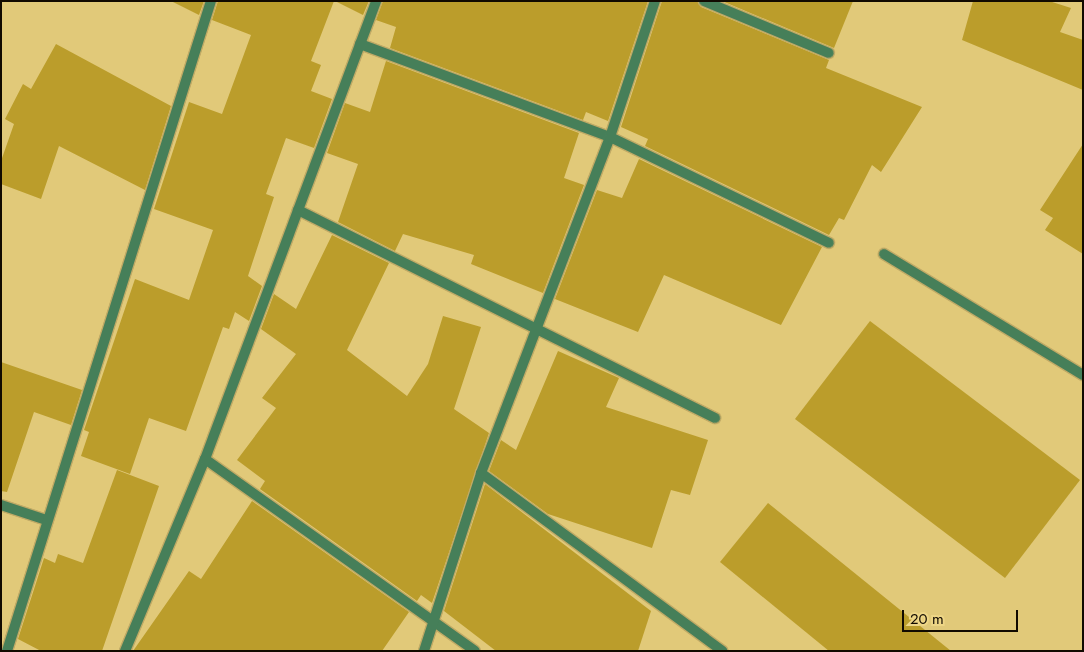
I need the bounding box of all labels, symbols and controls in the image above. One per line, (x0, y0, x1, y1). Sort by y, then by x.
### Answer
scale bar (904, 600, 1020, 632)
text: 20 m (910, 608, 944, 630)

